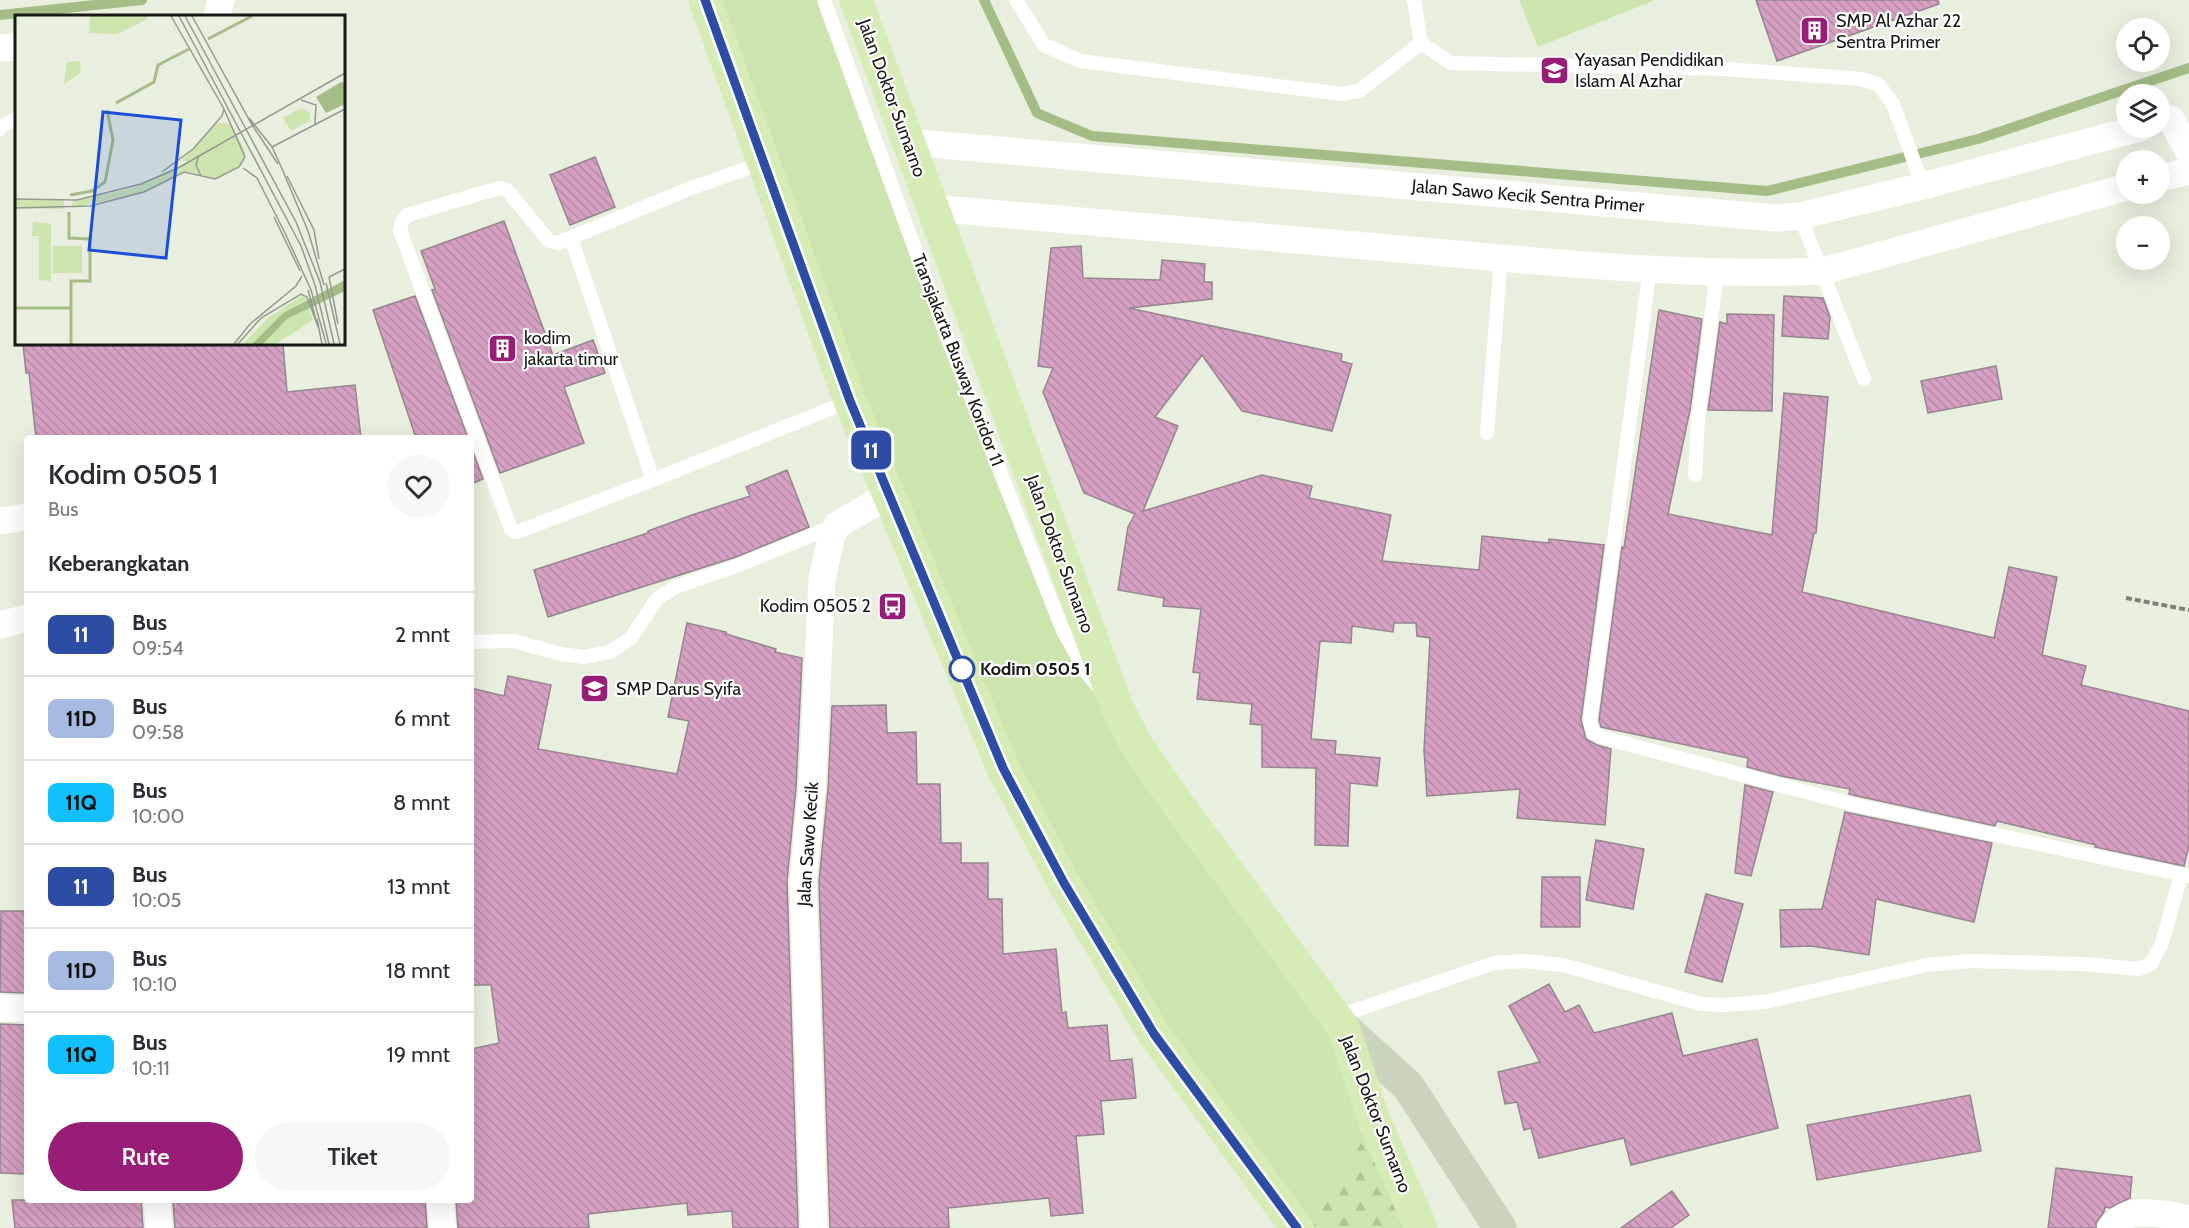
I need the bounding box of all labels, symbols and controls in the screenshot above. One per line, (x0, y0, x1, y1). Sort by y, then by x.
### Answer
place label: SMP Al Azhar 22 Sentra Primer (1836, 10, 1961, 53)
inset map (15, 15, 345, 345)
street label: Jalan Doktor Sumarno (853, 15, 931, 180)
building icon: SMP Al Azhar 22 Sentra Primer (1799, 15, 1831, 47)
map controls (2116, 18, 2170, 270)
button: locate (2116, 18, 2170, 72)
place label: Yayasan Pendidikan Islam Al Azhar (1574, 49, 1724, 92)
school or university icon: Yayasan Pendidikan Islam Al Azhar (1538, 54, 1570, 86)
button: layers (2116, 84, 2170, 138)
button: + (2116, 150, 2170, 204)
street label: Jalan Sawo Kecik Sentra Primer (1410, 175, 1645, 217)
button: − (2116, 216, 2170, 270)
street label: Transjakarta Busway Koridor 11 (907, 251, 1009, 469)
place label: kodim jakarta timur (523, 327, 619, 370)
building icon: kodim jakarta timur (487, 332, 519, 364)
line badge: 11 (844, 430, 898, 470)
text: 11 (863, 438, 879, 463)
button: heart (387, 455, 450, 518)
text: Kodim 0505 1 (48, 457, 218, 491)
street label: Jalan Doktor Sumarno (1021, 471, 1099, 636)
text: Bus (48, 497, 79, 521)
text: Keberangkatan (48, 550, 190, 577)
bus stop icon: Kodim 0505 2 (876, 590, 908, 622)
place label: Kodim 0505 2 (760, 595, 871, 617)
text: Bus (132, 609, 167, 636)
text: 2 mnt (395, 621, 450, 648)
text: 11 (73, 622, 89, 647)
text: 09:54 (132, 636, 184, 660)
marker: Kodim 0505 1 (949, 656, 975, 682)
place label: Kodim 0505 1 (980, 658, 1091, 680)
school or university icon: SMP Darus Syifa (579, 673, 611, 705)
place label: SMP Darus Syifa (616, 678, 742, 700)
text: Bus (132, 693, 167, 720)
text: 6 mnt (394, 705, 450, 732)
text: 11D (66, 706, 96, 731)
text: 09:58 (132, 720, 184, 744)
text: Bus (132, 777, 167, 804)
street label: Jalan Sawo Kecik (793, 780, 823, 908)
text: 8 mnt (393, 789, 450, 816)
text: 11Q (65, 790, 97, 815)
text: 10:00 (132, 804, 185, 828)
text: Bus (132, 861, 167, 888)
text: 13 mnt (387, 873, 450, 900)
text: 11 (73, 874, 89, 899)
text: 10:05 (132, 888, 181, 912)
text: Bus (132, 945, 167, 972)
text: 18 mnt (386, 957, 450, 984)
text: 11D (66, 958, 96, 983)
text: 10:10 (132, 972, 177, 996)
text: Bus (132, 1029, 167, 1056)
street label: Jalan Doktor Sumarno (1336, 1031, 1416, 1196)
text: 19 mnt (387, 1041, 450, 1068)
text: 11Q (65, 1042, 97, 1067)
text: 10:11 (132, 1056, 170, 1080)
button: Rute (48, 1122, 243, 1191)
button: Tiket (255, 1122, 450, 1191)

